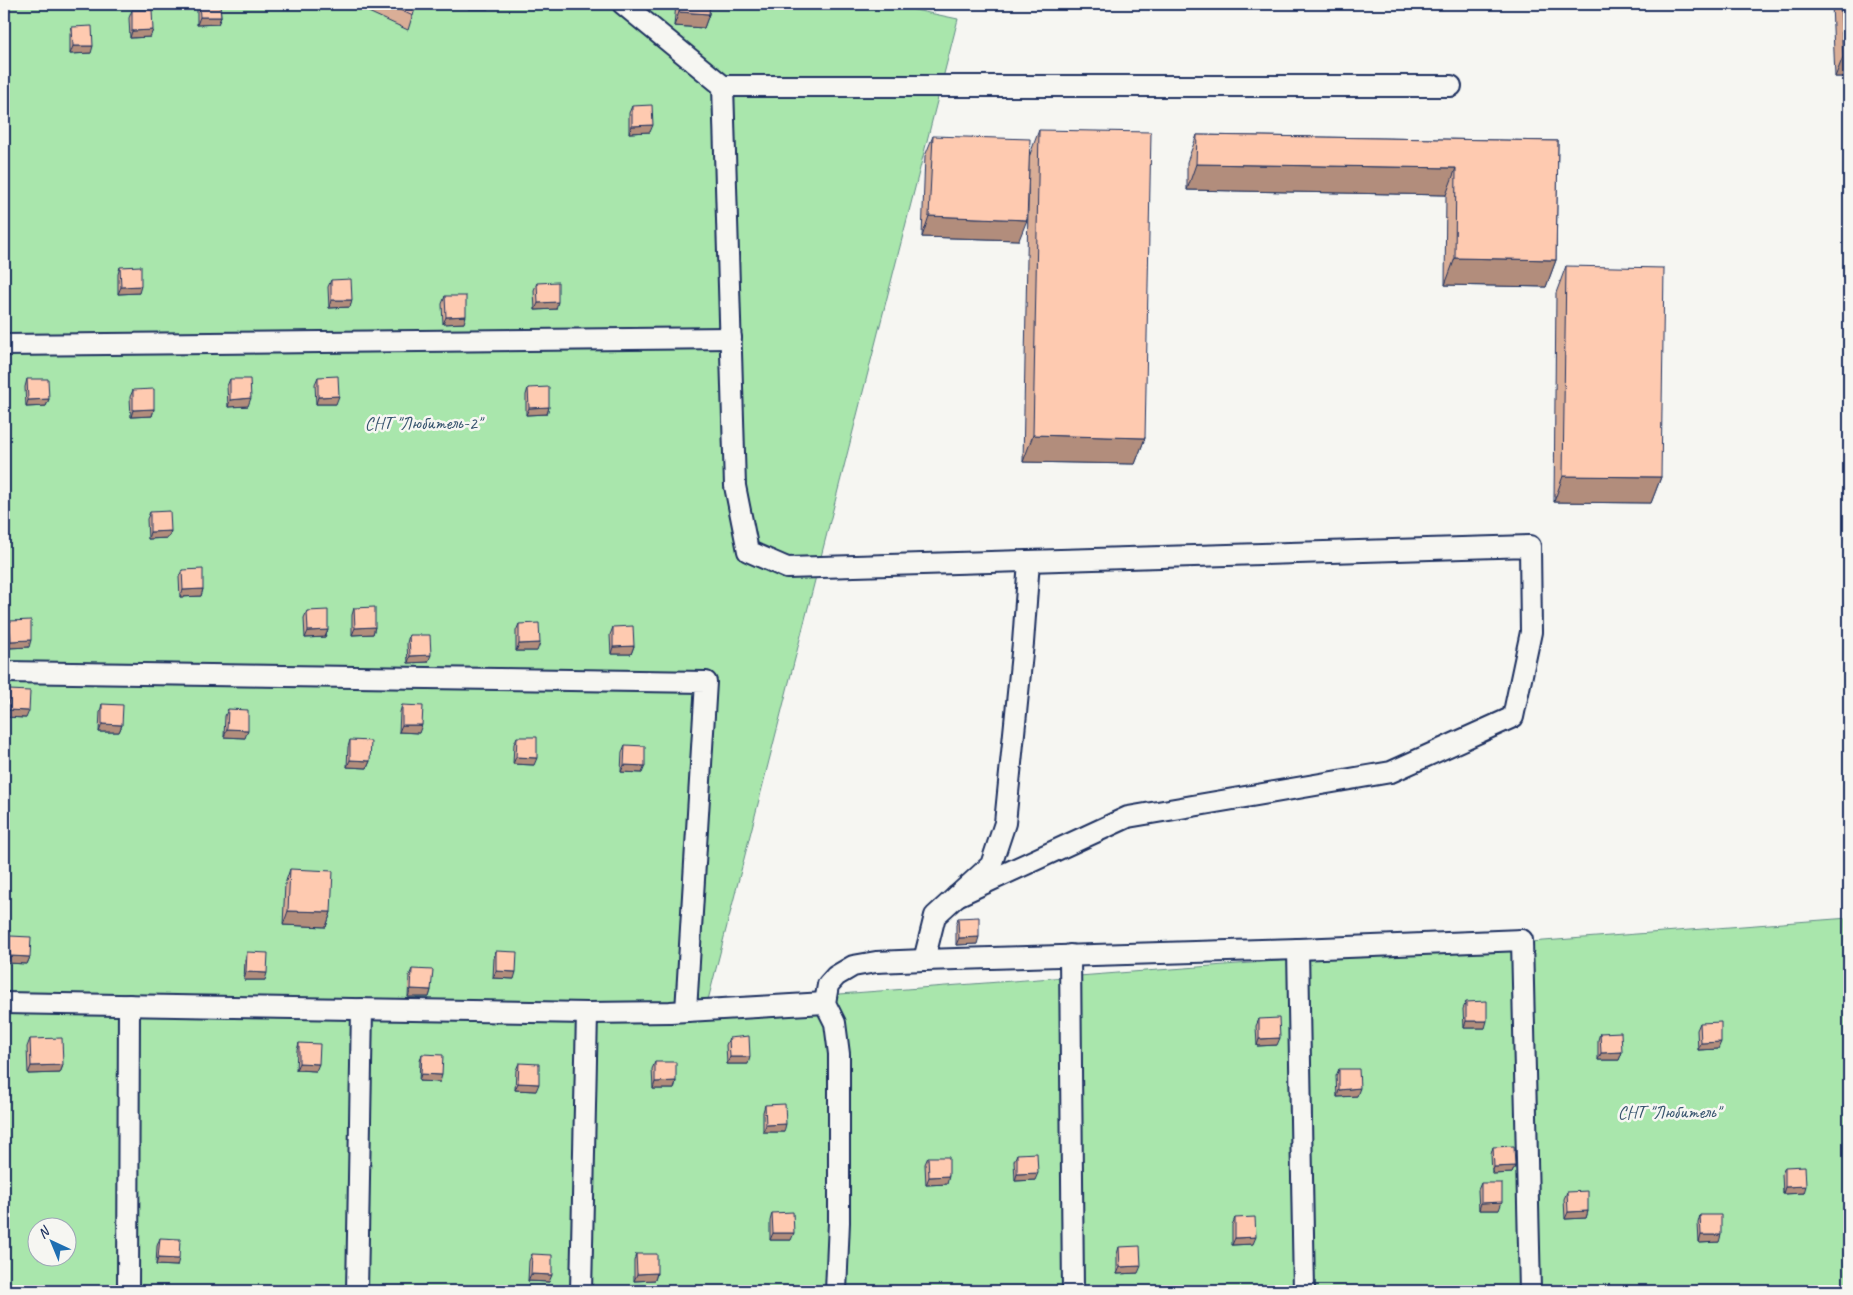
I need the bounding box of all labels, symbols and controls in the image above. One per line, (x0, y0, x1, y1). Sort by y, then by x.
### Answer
park label: СНТ "Любитель-2" (365, 412, 485, 434)
park label: СНТ "Любитель" (1618, 1101, 1724, 1123)
north arrow (28, 1218, 78, 1268)
text: N (34, 1222, 54, 1242)

